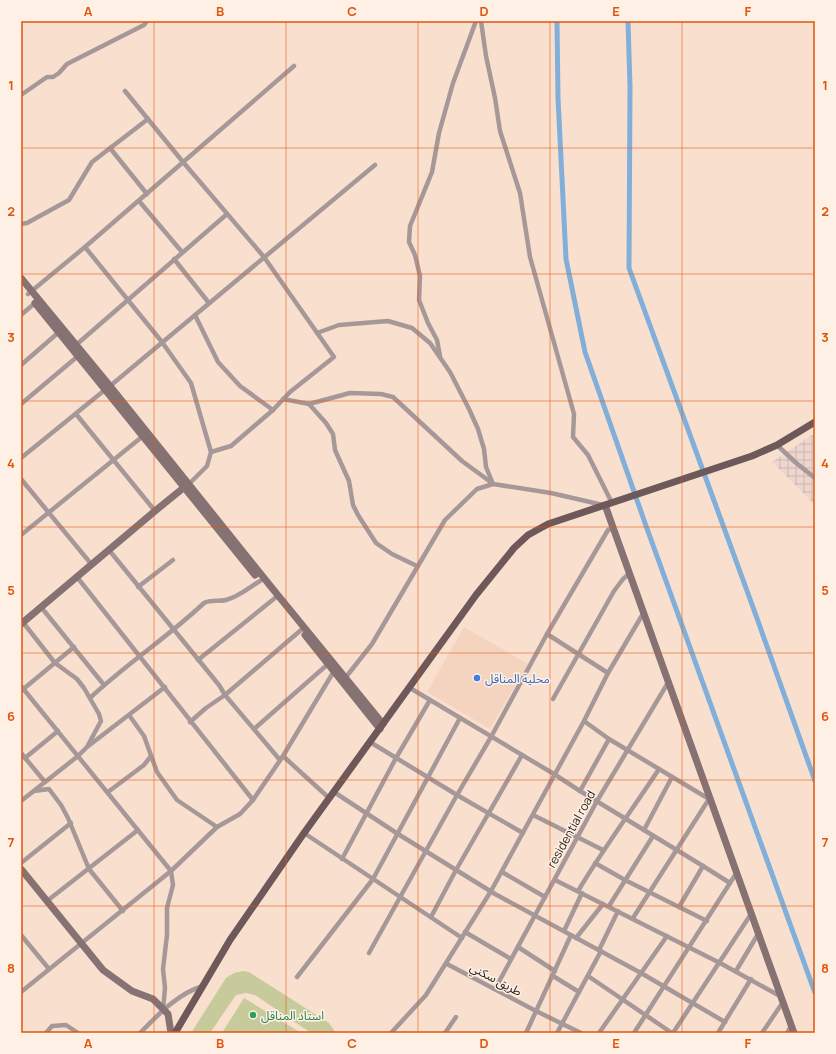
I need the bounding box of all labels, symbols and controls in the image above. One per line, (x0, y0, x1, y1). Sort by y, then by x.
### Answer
text: A (84, 2, 93, 20)
text: B (216, 2, 224, 20)
text: C (347, 2, 357, 20)
text: D (479, 2, 489, 20)
text: E (612, 2, 620, 20)
text: F (745, 2, 752, 20)
text: 1 (8, 76, 14, 94)
text: 1 (822, 76, 828, 94)
text: 2 (7, 202, 15, 220)
text: 2 (821, 202, 829, 220)
text: 3 (7, 328, 15, 346)
text: 3 (821, 328, 829, 346)
text: 4 (7, 454, 15, 472)
text: 4 (821, 454, 829, 472)
text: 5 (7, 581, 15, 599)
text: 5 (821, 581, 829, 599)
place label: محلية المناقل (485, 670, 550, 687)
marker: محلية المناقل (472, 673, 482, 683)
text: 6 (7, 707, 15, 725)
text: 6 (821, 707, 829, 725)
street label: residential road (543, 787, 599, 871)
text: 7 (8, 833, 15, 851)
text: 7 (822, 833, 829, 851)
street label: طريق سكني (466, 958, 525, 1001)
text: 8 (7, 959, 15, 977)
text: 8 (821, 959, 829, 977)
place label: استاد المناقل (261, 1007, 324, 1024)
marker: استاد المناقل (248, 1010, 258, 1020)
text: A (84, 1034, 93, 1052)
text: B (216, 1034, 224, 1052)
text: C (347, 1034, 357, 1052)
text: D (479, 1034, 489, 1052)
text: E (612, 1034, 620, 1052)
text: F (745, 1034, 752, 1052)

